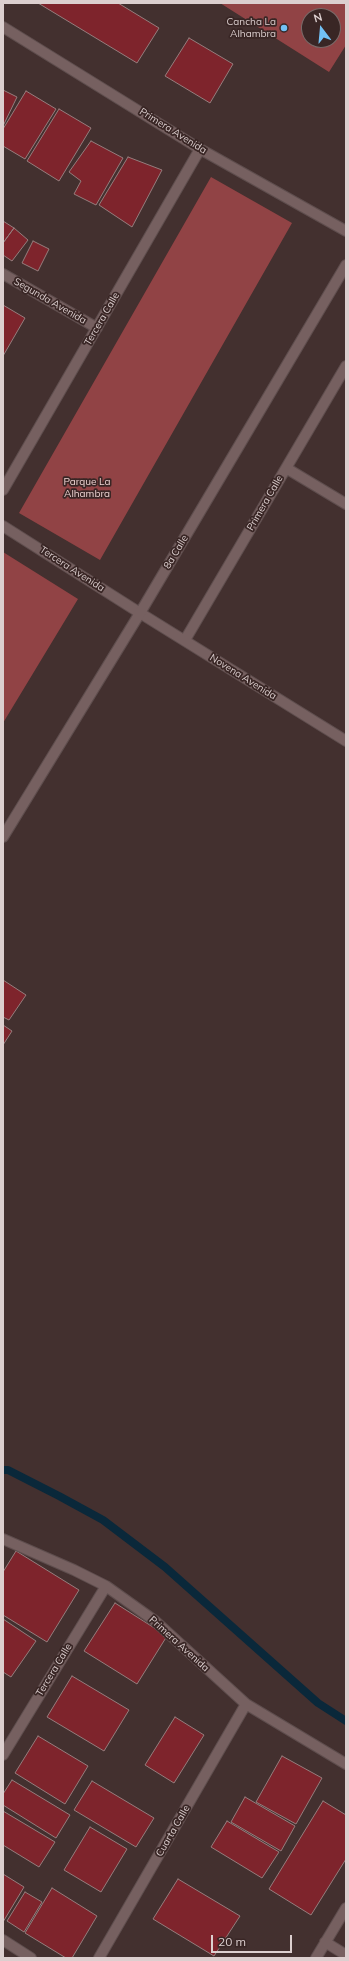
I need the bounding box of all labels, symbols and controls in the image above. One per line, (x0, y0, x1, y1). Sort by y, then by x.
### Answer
north arrow (301, 8, 341, 48)
text: N (312, 10, 324, 25)
place label: Cancha La Alhambra (227, 16, 276, 40)
marker: Cancha La Alhambra (279, 23, 289, 33)
street label: Primera Avenida (137, 106, 209, 156)
street label: Segunda Avenida (12, 275, 88, 327)
street label: Tercera Calle (82, 290, 122, 348)
street label: Primera Calle (244, 473, 286, 533)
park label: Parque La Alhambra (63, 476, 111, 500)
street label: 8a Calle (161, 533, 191, 571)
street label: Tercera Avenida (37, 544, 107, 594)
street label: Novena Avenida (207, 652, 279, 702)
street label: Primera Avenida (146, 1614, 212, 1674)
street label: Tercera Calle (33, 1641, 75, 1699)
street label: Cuarta Calle (153, 1803, 193, 1859)
scale bar (213, 1927, 294, 1953)
text: 20 m (218, 1934, 246, 1949)

